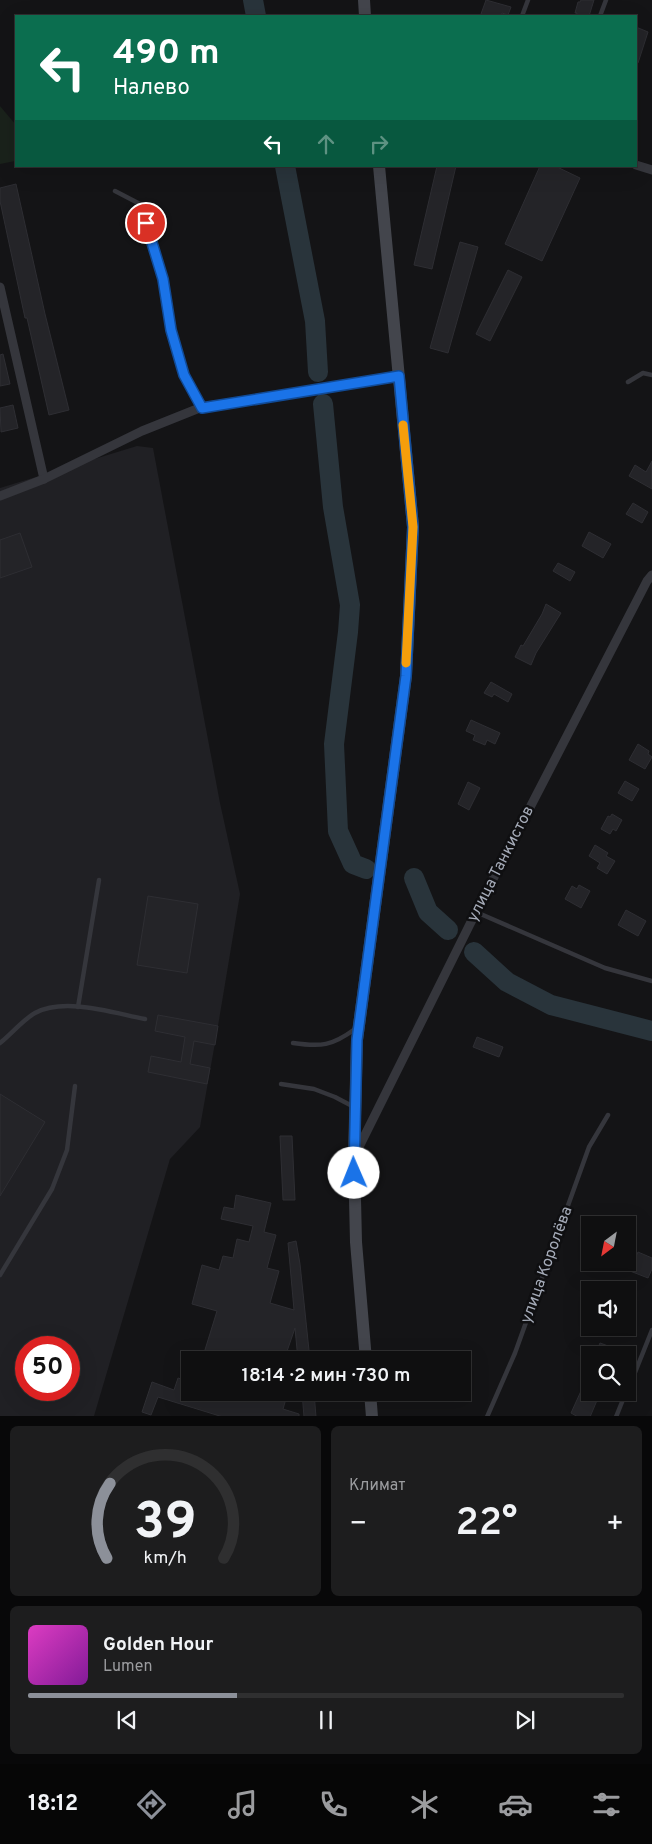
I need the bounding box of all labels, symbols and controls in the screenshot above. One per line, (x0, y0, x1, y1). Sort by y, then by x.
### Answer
text: 490 m (113, 32, 220, 76)
icon: left (30, 35, 95, 100)
text: Налево (113, 75, 190, 102)
icon: left (259, 130, 287, 158)
icon: ahead (312, 130, 340, 158)
icon: right (365, 130, 393, 158)
pin (125, 202, 167, 244)
icon: arrive (132, 209, 160, 237)
street label: улица Танкистов (463, 803, 539, 925)
position arrow (327, 1146, 379, 1198)
street label: улица Королёва (517, 1204, 577, 1326)
north arrow (581, 1216, 636, 1271)
map controls (581, 1216, 636, 1401)
button: sound (581, 1281, 636, 1336)
speed limit sign: 50 (15, 1336, 80, 1401)
button: search (581, 1346, 636, 1401)
text: 18:14 · 2 мин · 730 m (242, 1364, 410, 1388)
text: Климат (349, 1476, 406, 1496)
text: 39 (134, 1491, 197, 1557)
text: 22° (455, 1500, 518, 1549)
text: − (349, 1507, 367, 1543)
text: + (606, 1507, 624, 1543)
text: km/h (144, 1547, 187, 1570)
text: Golden Hour (103, 1633, 214, 1657)
text: Lumen (103, 1657, 153, 1677)
icon: previous (113, 1706, 141, 1734)
icon: pause (312, 1706, 340, 1734)
icon: next (511, 1706, 539, 1734)
icon: directions (134, 1787, 169, 1822)
icon: music (225, 1787, 260, 1822)
icon: phone (316, 1787, 351, 1822)
icon: climate (407, 1787, 442, 1822)
icon: car (498, 1787, 533, 1822)
icon: filters (589, 1787, 624, 1822)
text: 18:12 (28, 1791, 78, 1818)

